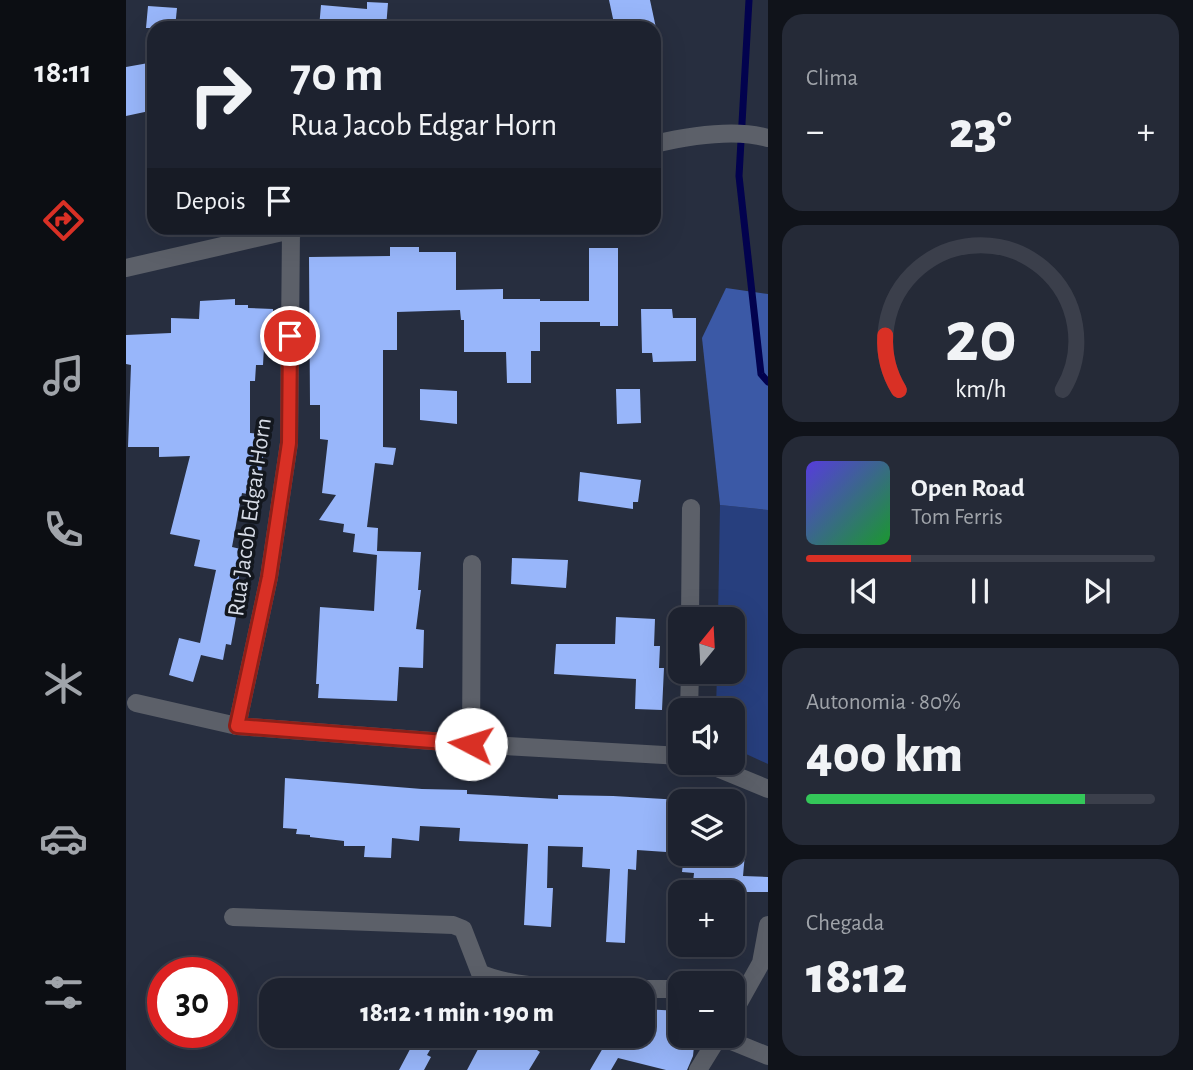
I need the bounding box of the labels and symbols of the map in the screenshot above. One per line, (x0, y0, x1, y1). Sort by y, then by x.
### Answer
pin (260, 306, 320, 366)
street label: Rua Jacob Edgar Horn (224, 416, 276, 618)
north arrow (668, 607, 746, 684)
position arrow (434, 707, 508, 781)
speed limit sign: 30 (147, 957, 238, 1048)

